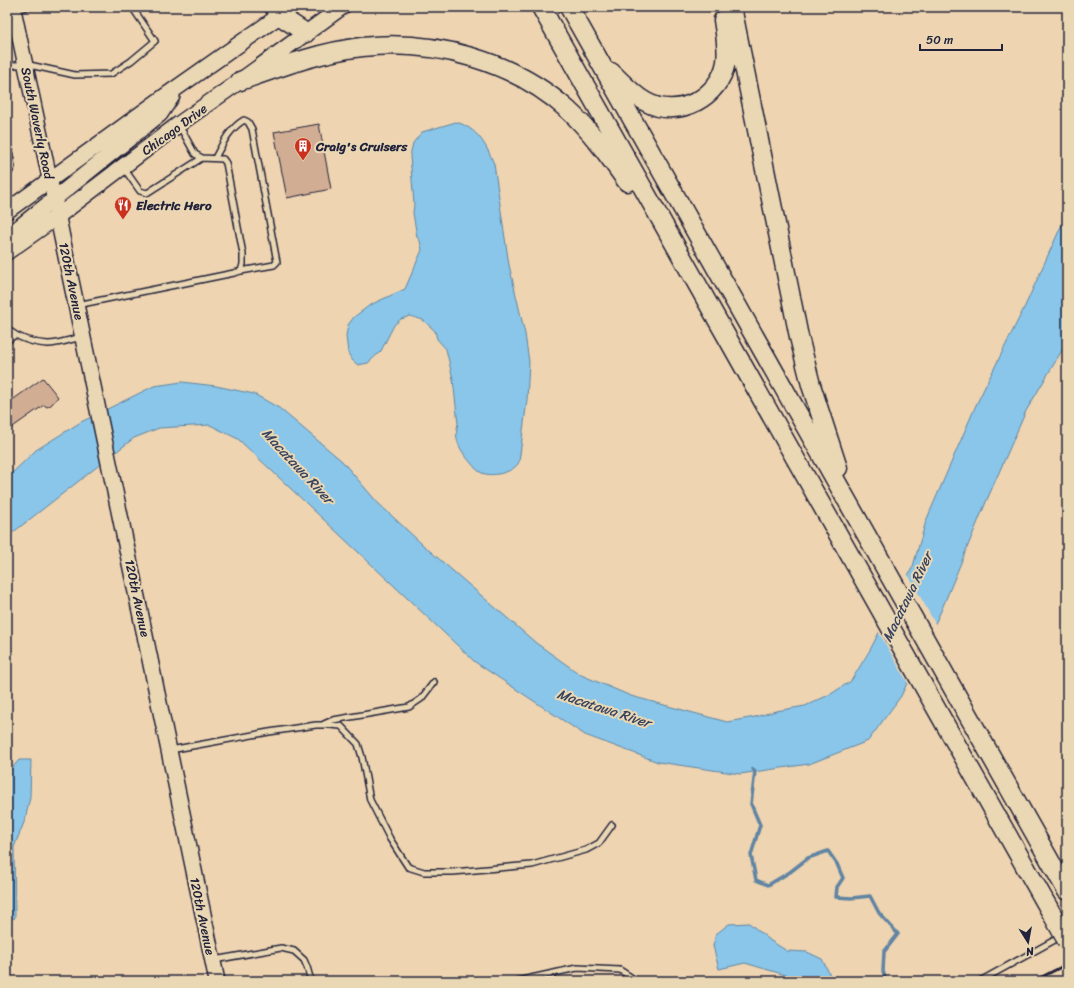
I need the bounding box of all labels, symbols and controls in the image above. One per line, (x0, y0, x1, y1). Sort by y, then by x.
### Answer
scale bar (920, 26, 1002, 52)
text: 50 m (926, 29, 953, 51)
street label: South Waverly Road (14, 65, 61, 182)
street label: Chicago Drive (136, 97, 213, 161)
place label: Craig's Cruisers (315, 135, 408, 158)
building icon: Craig's Cruisers (293, 136, 313, 161)
place label: Electric Hero (136, 194, 212, 217)
restaurant icon: Electric Hero (113, 195, 133, 220)
street label: 120th Avenue (52, 240, 91, 322)
water label: Macatawa River (255, 422, 342, 513)
water label: Macatawa River (875, 545, 941, 646)
street label: 120th Avenue (118, 557, 157, 639)
water label: Macatawa River (554, 682, 657, 736)
street label: 120th Avenue (183, 875, 222, 957)
north arrow (1008, 922, 1048, 962)
text: N (1024, 941, 1036, 961)

